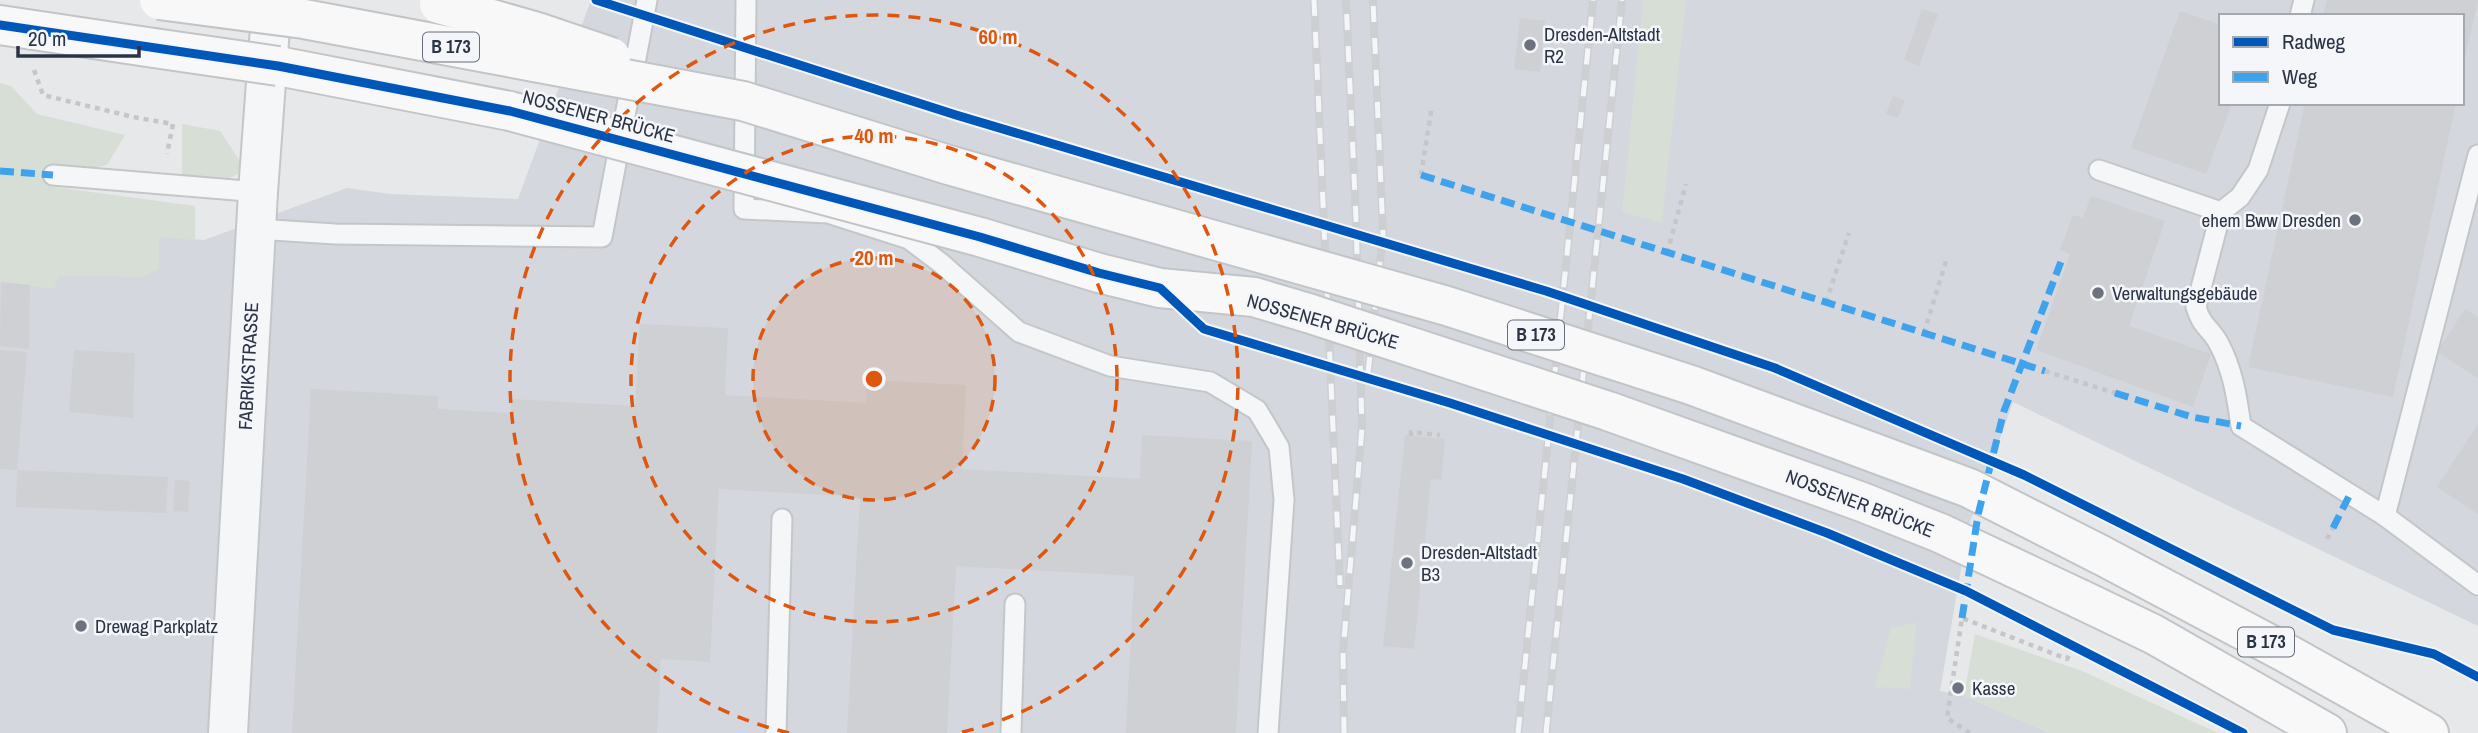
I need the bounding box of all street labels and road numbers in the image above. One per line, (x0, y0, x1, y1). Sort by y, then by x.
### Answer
road number: B 173 (423, 32, 479, 62)
street label: NOSSENER BRÜCKE (520, 83, 678, 149)
street label: NOSSENER BRÜCKE (1244, 287, 1402, 355)
street label: FABRIKSTRASSE (232, 301, 264, 431)
road number: B 173 (1508, 320, 1564, 349)
street label: NOSSENER BRÜCKE (1782, 463, 1938, 543)
road number: B 173 (2238, 628, 2294, 656)

